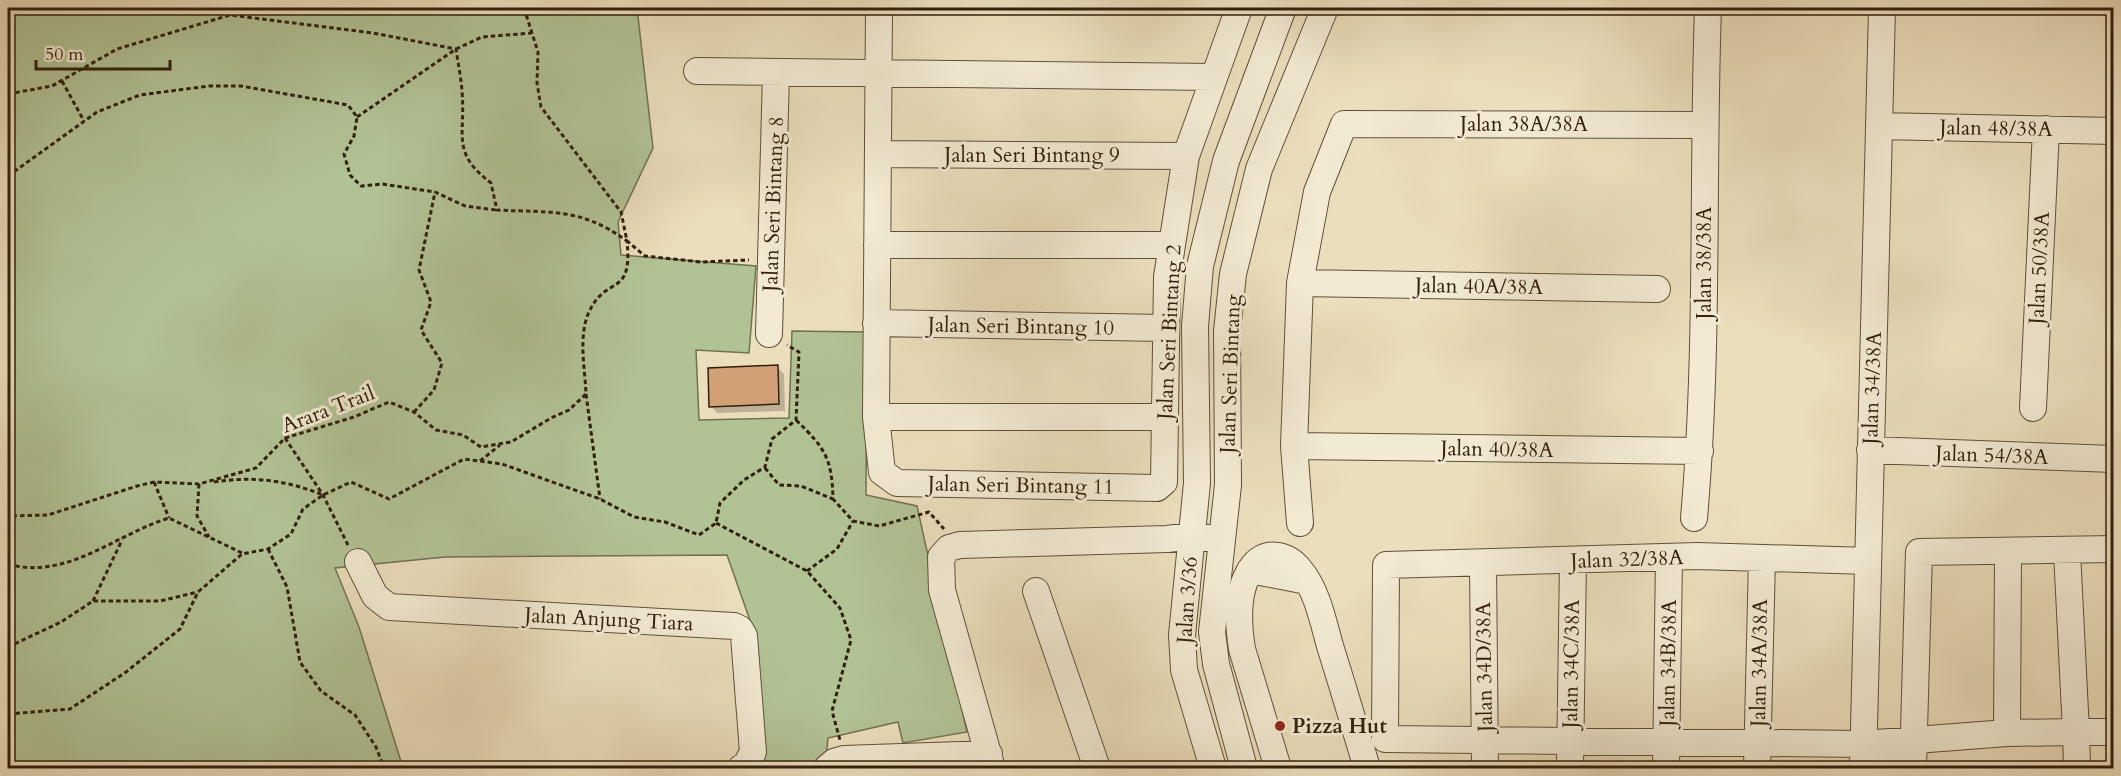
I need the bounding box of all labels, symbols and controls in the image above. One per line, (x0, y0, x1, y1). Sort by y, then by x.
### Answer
scale bar (36, 33, 170, 71)
text: 50 m (45, 42, 84, 67)
street label: Jalan 38A/38A (1457, 110, 1588, 139)
street label: Jalan 48/38A (1936, 113, 2053, 144)
street label: Jalan Seri Bintang 8 (756, 116, 791, 295)
street label: Jalan Seri Bintang 9 (941, 141, 1120, 170)
street label: Jalan 38/38A (1690, 206, 1719, 322)
street label: Jalan 50/38A (2022, 211, 2057, 328)
street label: Jalan Seri Bintang 2 (1150, 243, 1189, 423)
street label: Jalan 40A/38A (1412, 271, 1543, 302)
street label: Jalan Seri Bintang (1213, 294, 1248, 457)
street label: Jalan Seri Bintang 10 (925, 310, 1114, 343)
street label: Jalan 34/38A (1856, 331, 1889, 448)
street label: Arara Trail (277, 378, 379, 440)
street label: Jalan 40/38A (1437, 434, 1554, 465)
street label: Jalan 54/38A (1932, 439, 2049, 472)
street label: Jalan Seri Bintang 11 (925, 469, 1114, 502)
street label: Jalan 32/38A (1567, 543, 1684, 576)
street label: Jalan 3/36 (1170, 555, 1205, 648)
street label: Jalan 34C/38A (1556, 599, 1587, 732)
street label: Jalan 34B/38A (1653, 599, 1684, 730)
street label: Jalan 34A/38A (1744, 599, 1775, 730)
street label: Jalan Anjung Tiara (521, 600, 694, 638)
street label: Jalan 34D/38A (1469, 602, 1500, 735)
place label: Pizza Hut (1292, 712, 1387, 741)
marker: Pizza Hut (1273, 719, 1287, 733)

